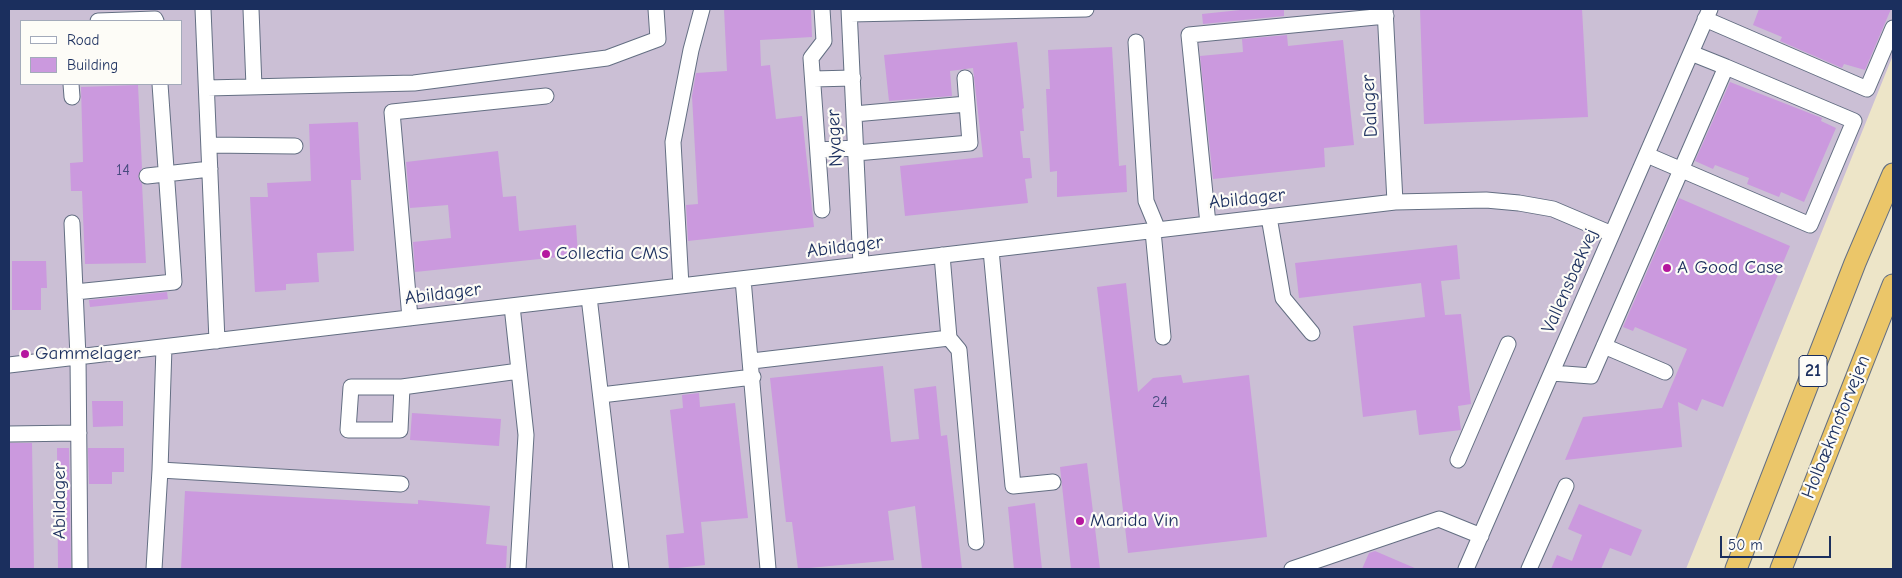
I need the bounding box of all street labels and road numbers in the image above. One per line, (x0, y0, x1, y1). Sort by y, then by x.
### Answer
street label: Dalager (1357, 74, 1383, 138)
street label: Nyager (822, 109, 848, 167)
street label: Abildager (1208, 184, 1286, 214)
street label: Vallensbækvej (1537, 225, 1603, 337)
street label: Abildager (806, 231, 884, 263)
street label: Abildager (404, 278, 482, 310)
street label: Holbækmotorvejen (1797, 352, 1875, 502)
road number: 21 (1799, 356, 1827, 386)
street label: Abildager (49, 463, 71, 539)

